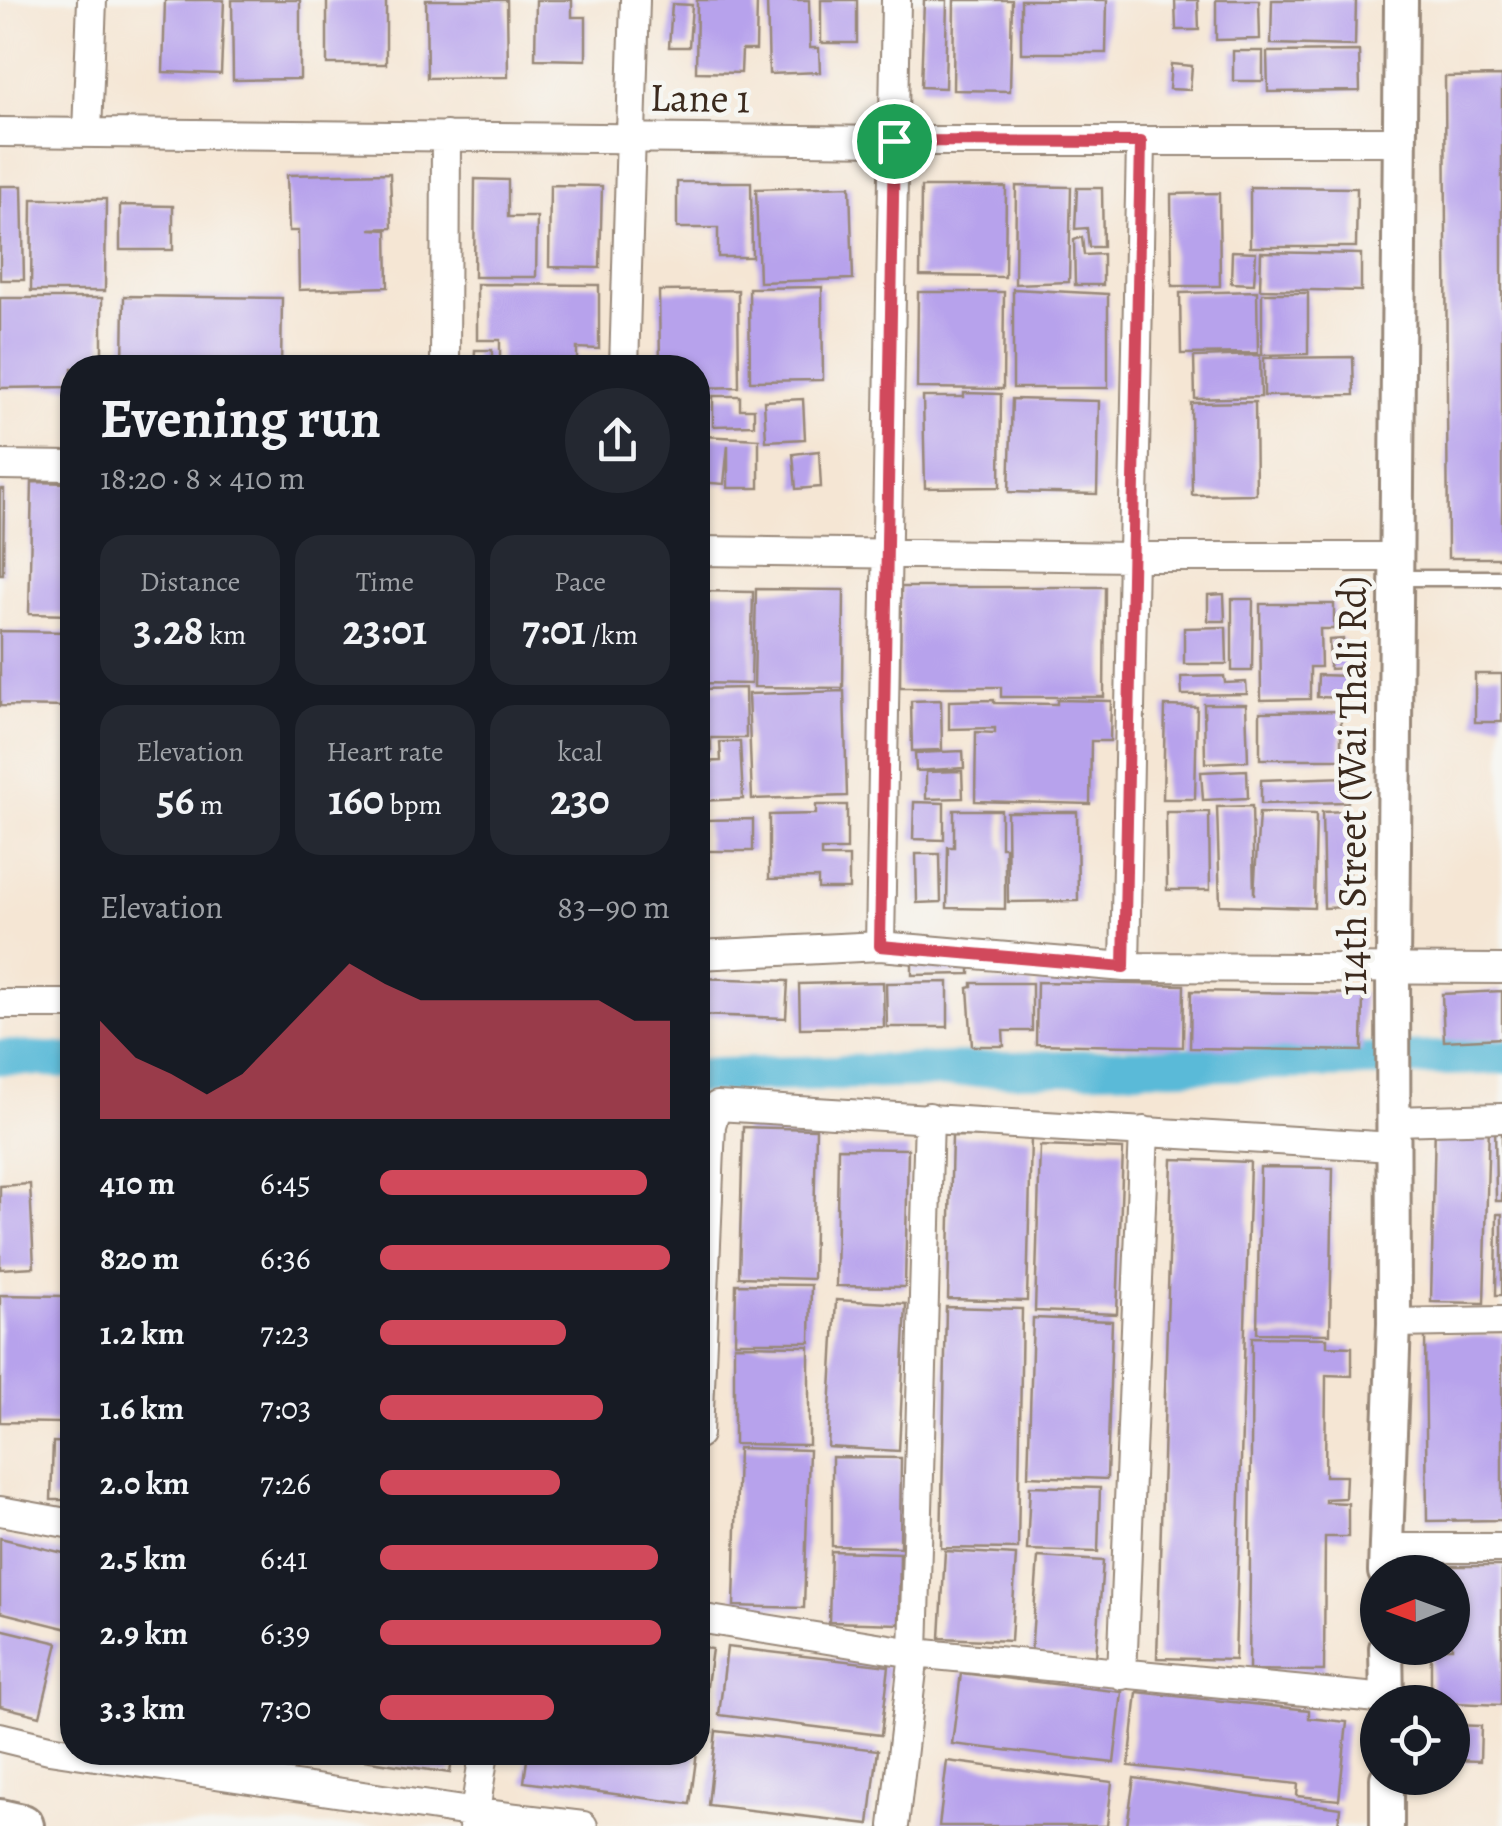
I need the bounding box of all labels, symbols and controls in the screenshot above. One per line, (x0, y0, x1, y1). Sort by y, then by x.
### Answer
street label: Lane 1 (649, 70, 751, 126)
pin (852, 99, 937, 184)
icon: arrive (867, 114, 922, 169)
text: Evening run (100, 381, 381, 456)
button: share (565, 388, 670, 493)
text: 18:20 · 8 × 410 m (100, 456, 305, 500)
text: Distance (140, 563, 240, 601)
text: Time (356, 563, 414, 601)
text: Pace (554, 563, 606, 601)
street label: 114th Street (Wai Thali Rd) (1325, 576, 1380, 996)
text: 3.28 (134, 601, 204, 658)
text: 23:01 (343, 601, 427, 658)
text: 7:01 (522, 601, 586, 658)
text: km (204, 616, 246, 654)
text: /km (586, 616, 638, 654)
text: Elevation (136, 733, 244, 771)
text: Heart rate (327, 733, 443, 771)
text: kcal (558, 733, 602, 771)
text: 56 (157, 771, 194, 828)
text: 160 (328, 771, 384, 828)
text: 230 (550, 771, 610, 828)
text: m (194, 786, 223, 824)
text: bpm (384, 786, 442, 824)
text: Elevation (100, 885, 223, 929)
text: 83–90 m (557, 885, 670, 929)
text: 410 m (100, 1161, 175, 1205)
text: 6:45 (260, 1161, 311, 1205)
text: 820 m (100, 1236, 179, 1280)
text: 6:36 (260, 1236, 311, 1280)
text: 1.2 km (100, 1311, 185, 1355)
text: 7:23 (260, 1311, 310, 1355)
text: 1.6 km (100, 1386, 184, 1430)
text: 7:03 (260, 1386, 311, 1430)
text: 2.0 km (100, 1461, 189, 1505)
text: 7:26 (260, 1461, 311, 1505)
text: 2.5 km (100, 1536, 187, 1580)
text: 6:41 (260, 1536, 308, 1580)
north arrow (1360, 1555, 1470, 1665)
map controls (1360, 1555, 1470, 1795)
text: 2.9 km (100, 1611, 188, 1655)
text: 6:39 (260, 1611, 310, 1655)
button: locate (1360, 1685, 1470, 1795)
text: 3.3 km (100, 1686, 185, 1730)
text: 7:30 (260, 1686, 311, 1730)

